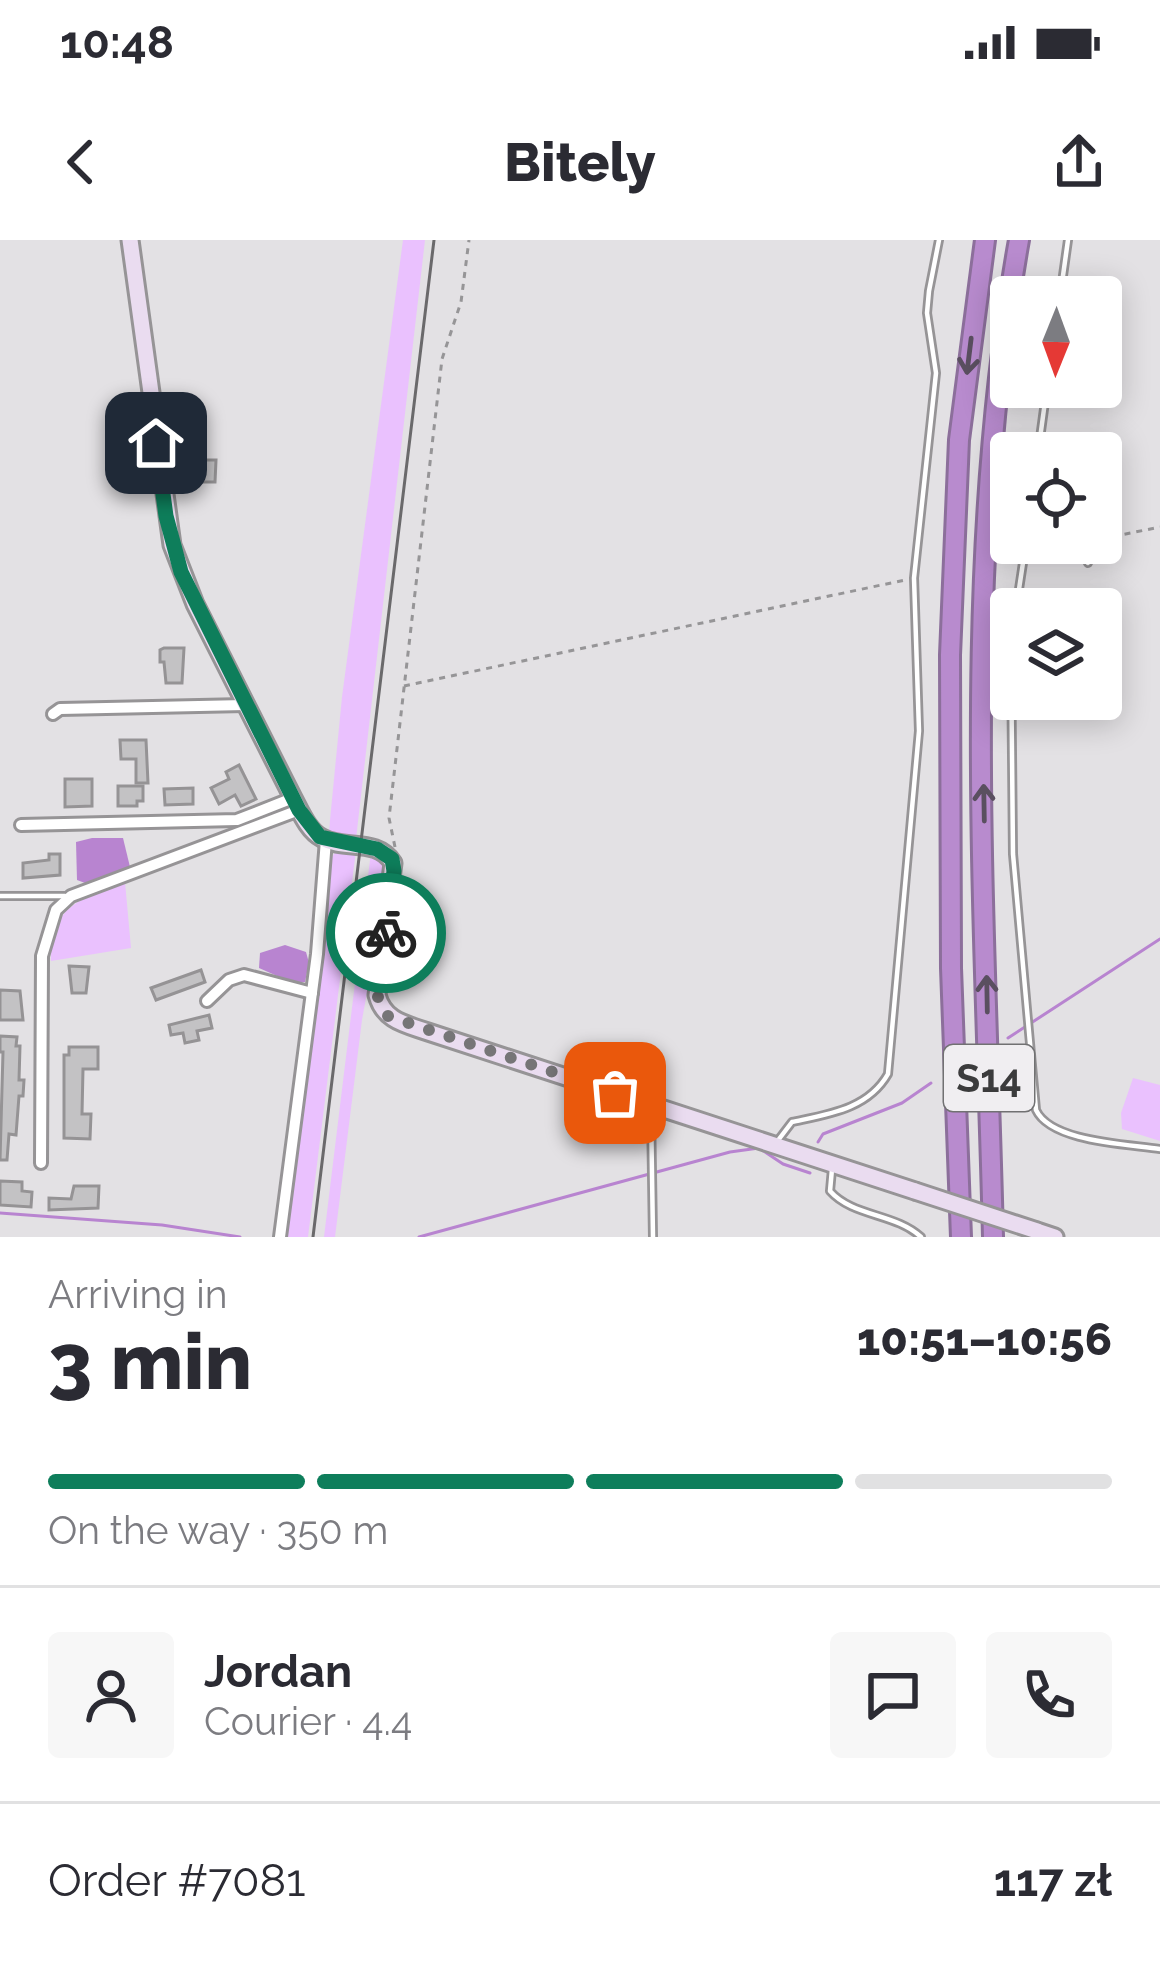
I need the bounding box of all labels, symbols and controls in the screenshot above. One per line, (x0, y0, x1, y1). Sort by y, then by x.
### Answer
text: 10:48 (60, 16, 174, 69)
icon: back (48, 129, 114, 195)
icon: share (1046, 129, 1112, 195)
text: Bitely (504, 130, 656, 194)
north arrow (990, 276, 1122, 408)
map controls (990, 276, 1122, 720)
one-way arrow (957, 336, 979, 375)
pin (105, 392, 207, 494)
icon: home (123, 410, 189, 476)
button: locate (990, 432, 1122, 564)
button: layers (990, 588, 1122, 720)
one-way arrow (972, 784, 995, 823)
courier (326, 873, 446, 993)
icon: bike (353, 900, 419, 966)
one-way arrow (976, 975, 999, 1014)
pin (564, 1042, 666, 1144)
road number: S14 (944, 1045, 1034, 1111)
icon: bag (582, 1060, 648, 1126)
text: Arriving in (48, 1271, 228, 1317)
text: 10:51–10:56 (857, 1313, 1112, 1366)
text: 3 min (48, 1316, 252, 1407)
text: On the way · 350 m (48, 1507, 388, 1553)
button: person (48, 1632, 174, 1758)
button: chat (830, 1632, 956, 1758)
button: phone (986, 1632, 1112, 1758)
text: Jordan (204, 1645, 352, 1698)
text: Courier · 4.4 (204, 1698, 412, 1744)
text: Order #7081 (48, 1854, 305, 1907)
text: 117 zł (994, 1854, 1112, 1907)

